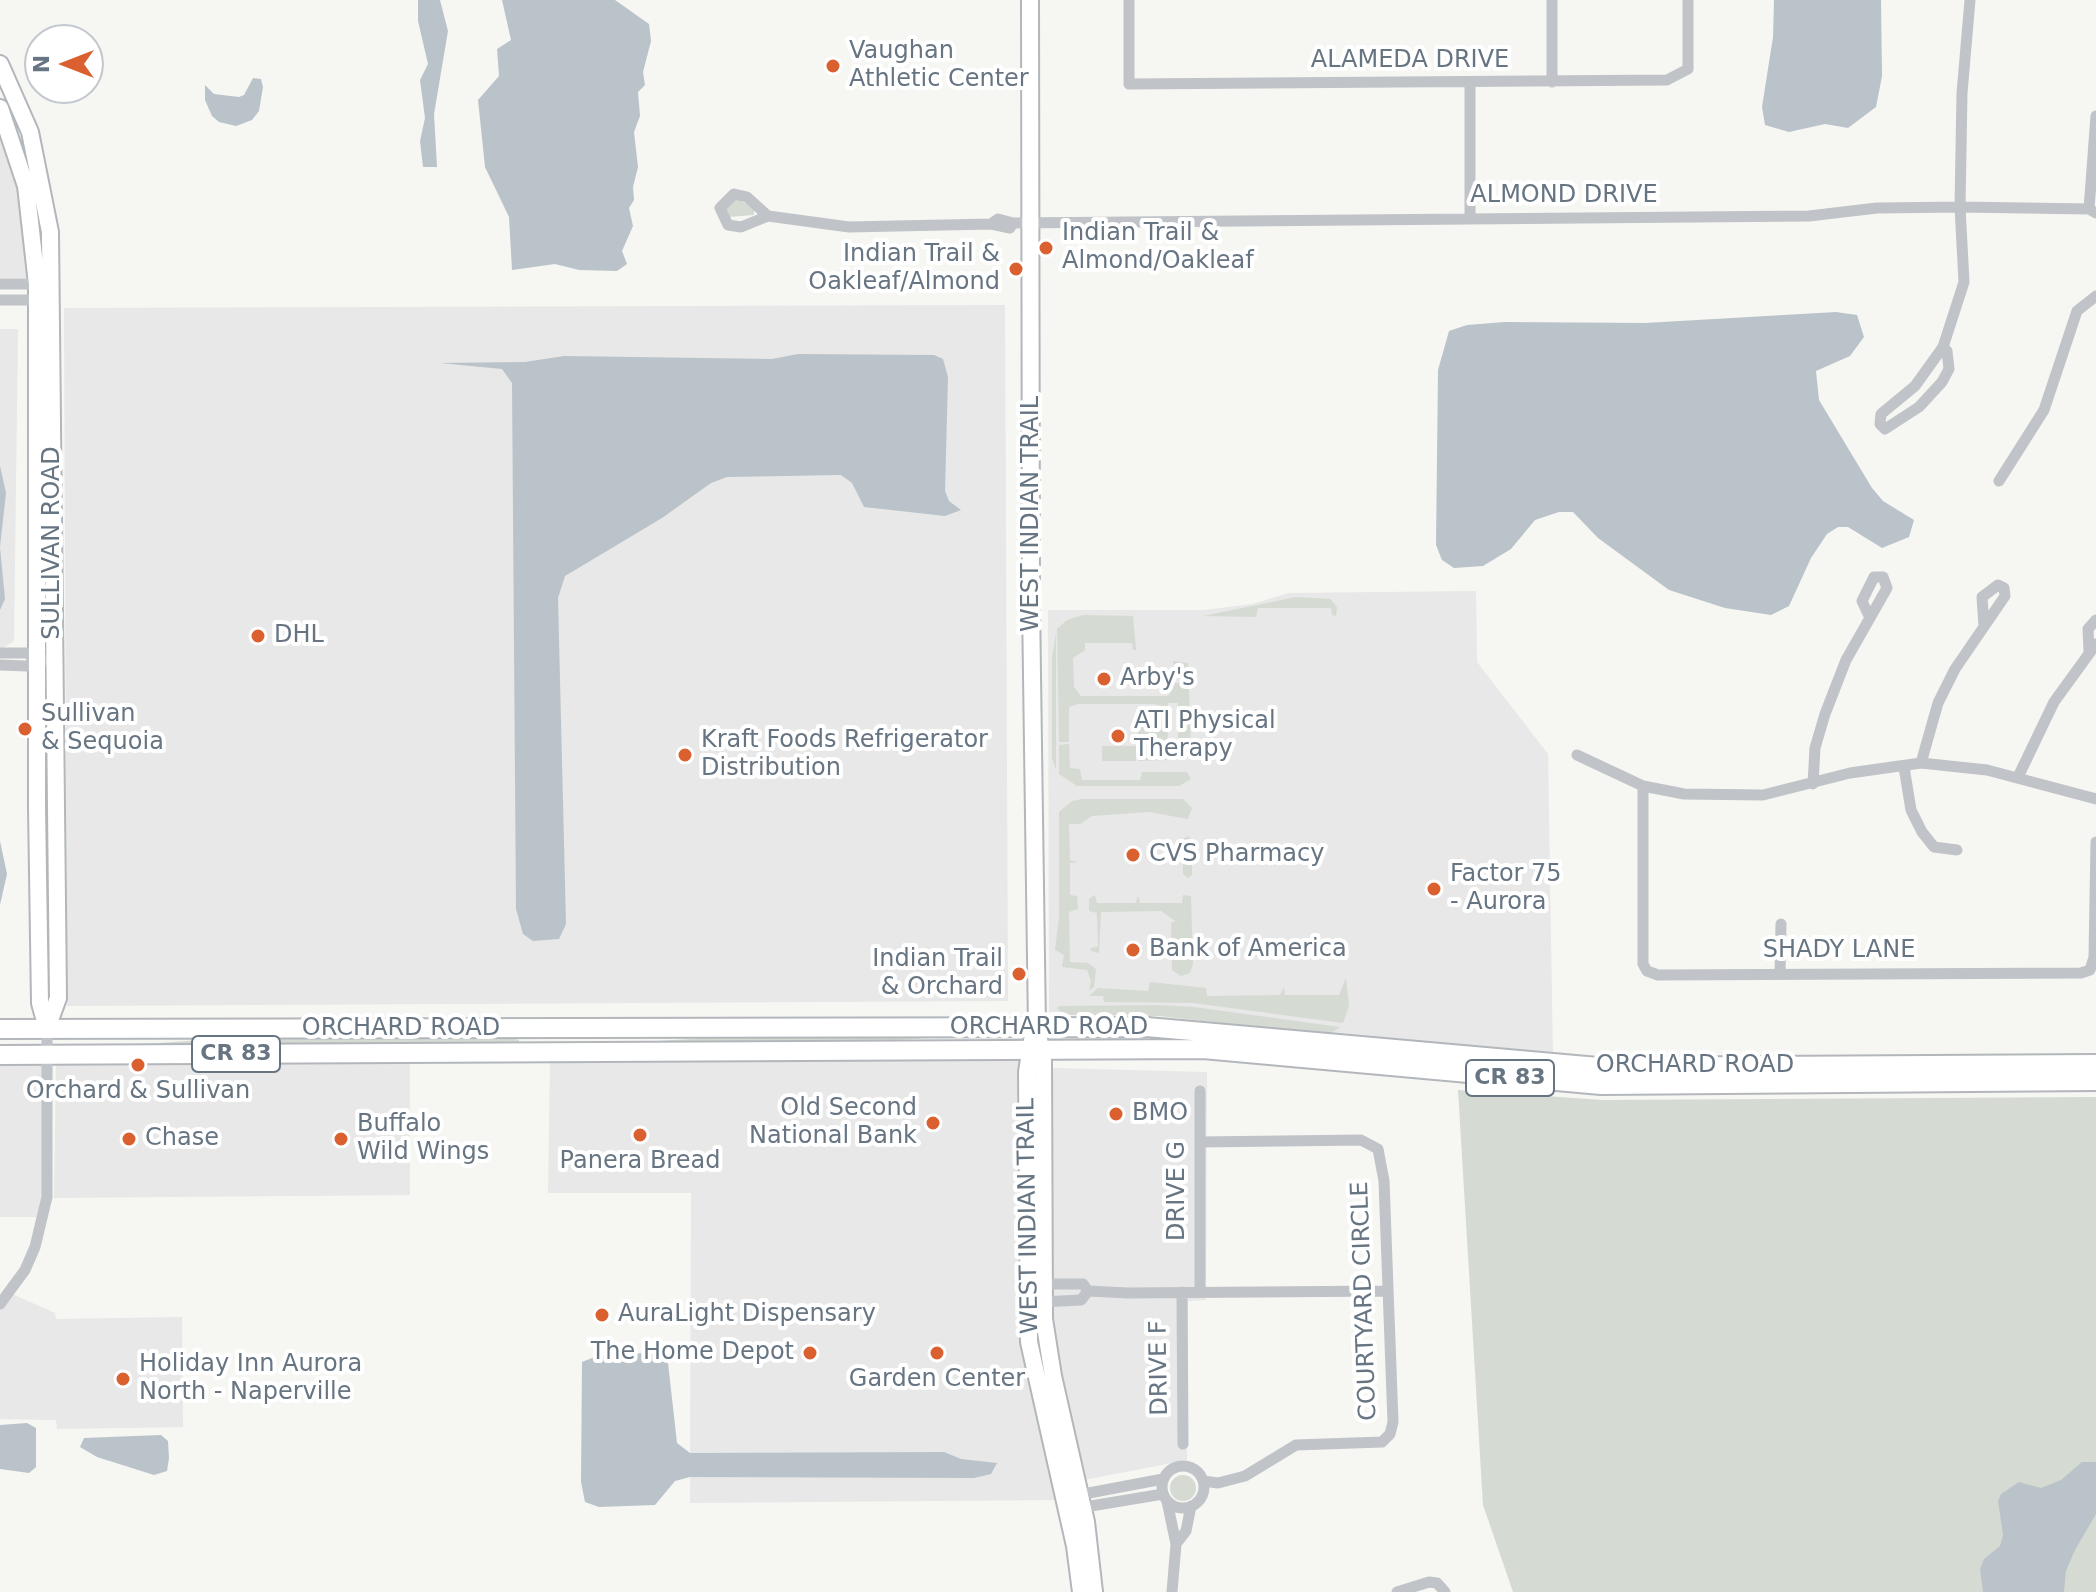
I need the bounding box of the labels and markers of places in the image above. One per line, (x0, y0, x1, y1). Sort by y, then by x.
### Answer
place label: Vaughan Athletic Center (849, 38, 1029, 94)
marker: Vaughan Athletic Center (824, 57, 842, 75)
place label: Indian Trail & Almond/Oakleaf (1062, 220, 1254, 276)
marker: Indian Trail & Almond/Oakleaf (1037, 239, 1055, 257)
place label: Indian Trail & Oakleaf/Almond (808, 241, 1000, 297)
marker: Indian Trail & Oakleaf/Almond (1007, 260, 1025, 278)
place label: DHL (274, 622, 324, 650)
marker: DHL (249, 627, 267, 645)
place label: Arby's (1120, 665, 1195, 693)
marker: Arby's (1095, 670, 1113, 688)
place label: Sullivan & Sequoia (41, 701, 164, 757)
place label: ATI Physical Therapy (1134, 708, 1276, 764)
marker: Sullivan & Sequoia (16, 720, 34, 738)
place label: Kraft Foods Refrigerator Distribution (701, 727, 988, 783)
marker: ATI Physical Therapy (1109, 727, 1127, 745)
marker: Kraft Foods Refrigerator Distribution (676, 746, 694, 764)
place label: CVS Pharmacy (1149, 841, 1324, 869)
marker: CVS Pharmacy (1124, 846, 1142, 864)
place label: Factor 75 - Aurora (1450, 861, 1562, 917)
marker: Factor 75 - Aurora (1425, 880, 1443, 898)
place label: Bank of America (1149, 936, 1347, 964)
marker: Bank of America (1124, 941, 1142, 959)
place label: Indian Trail & Orchard (872, 946, 1003, 1002)
marker: Indian Trail & Orchard (1010, 965, 1028, 983)
marker: Orchard & Sullivan (129, 1056, 147, 1074)
place label: Orchard & Sullivan (26, 1078, 250, 1106)
place label: Old Second National Bank (749, 1095, 917, 1151)
place label: BMO (1132, 1100, 1188, 1128)
marker: BMO (1107, 1105, 1125, 1123)
place label: Buffalo Wild Wings (357, 1111, 489, 1167)
marker: Old Second National Bank (924, 1114, 942, 1132)
place label: Chase (145, 1125, 219, 1153)
marker: Panera Bread (631, 1126, 649, 1144)
marker: Chase (120, 1130, 138, 1148)
marker: Buffalo Wild Wings (332, 1130, 350, 1148)
place label: Panera Bread (560, 1148, 720, 1176)
place label: AuraLight Dispensary (618, 1301, 876, 1329)
marker: AuraLight Dispensary (593, 1306, 611, 1324)
place label: The Home Depot (591, 1339, 794, 1367)
marker: The Home Depot (801, 1344, 819, 1362)
marker: Garden Center (928, 1344, 946, 1362)
place label: Holiday Inn Aurora North - Naperville (139, 1351, 362, 1407)
place label: Garden Center (849, 1366, 1025, 1394)
marker: Holiday Inn Aurora North - Naperville (114, 1370, 132, 1388)

